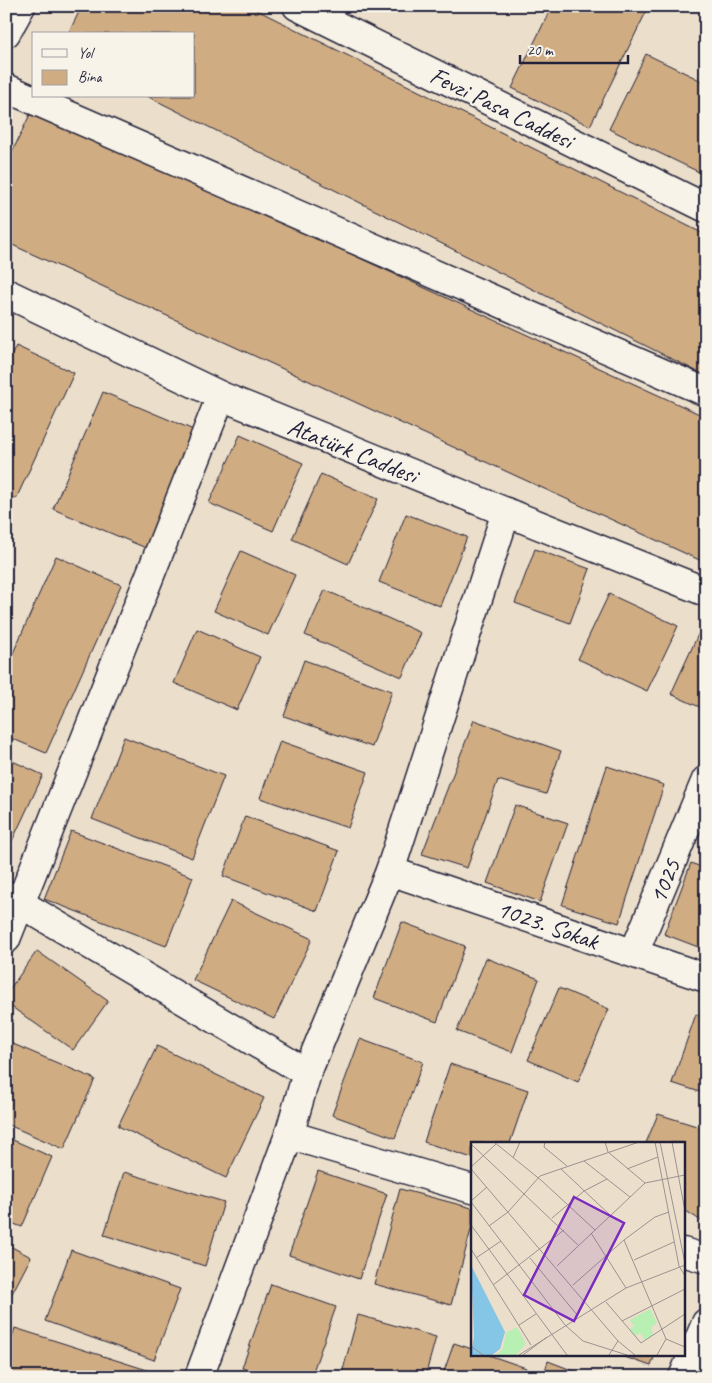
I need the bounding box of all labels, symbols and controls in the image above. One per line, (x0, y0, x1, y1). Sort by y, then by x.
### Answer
legend (32, 32, 195, 98)
scale bar (520, 32, 627, 64)
text: 20 m (527, 41, 554, 60)
text: Yol (78, 44, 95, 63)
street label: Fevzi Pasa Caddesi (425, 59, 581, 158)
text: Bina (78, 68, 103, 87)
street label: Atatürk Caddesi (283, 410, 425, 493)
street label: 1025 (642, 853, 689, 908)
street label: 1023. Sokak (493, 893, 604, 958)
inset map (471, 1142, 684, 1356)

